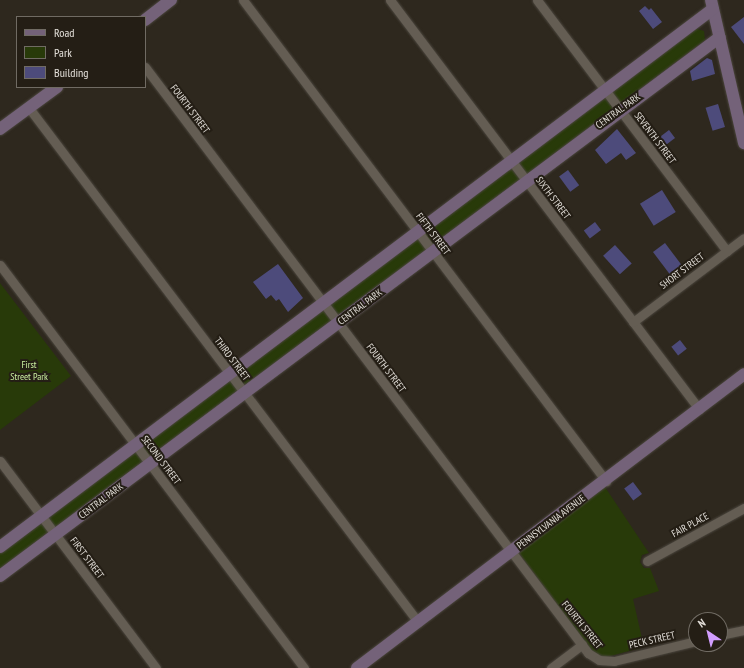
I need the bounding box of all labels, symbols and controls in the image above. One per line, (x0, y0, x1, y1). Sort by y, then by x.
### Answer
legend (16, 16, 146, 88)
text: Road (54, 25, 74, 40)
text: Park (54, 45, 72, 60)
text: Building (54, 65, 89, 80)
street label: FOURTH STREET (168, 82, 212, 136)
street label: CENTRAL PARK (593, 91, 643, 131)
street label: SEVENTH STREET (632, 110, 678, 166)
street label: SIXTH STREET (533, 174, 573, 222)
street label: FIFTH STREET (413, 211, 453, 257)
street label: SHORT STREET (657, 250, 707, 292)
street label: CENTRAL PARK (335, 286, 385, 328)
street label: THIRD STREET (212, 335, 252, 383)
street label: FOURTH STREET (364, 341, 408, 395)
park label: First Street Park (10, 358, 48, 382)
street label: SECOND STREET (139, 433, 183, 487)
street label: CENTRAL PARK (76, 480, 126, 522)
street label: PENNSYLVANIA AVENUE (514, 492, 588, 552)
street label: FAIR PLACE (670, 510, 710, 540)
street label: FIRST STREET (68, 535, 106, 581)
street label: FOURTH STREET (559, 599, 605, 651)
north arrow (688, 612, 728, 652)
text: N (695, 616, 708, 630)
street label: PECK STREET (628, 629, 676, 651)

